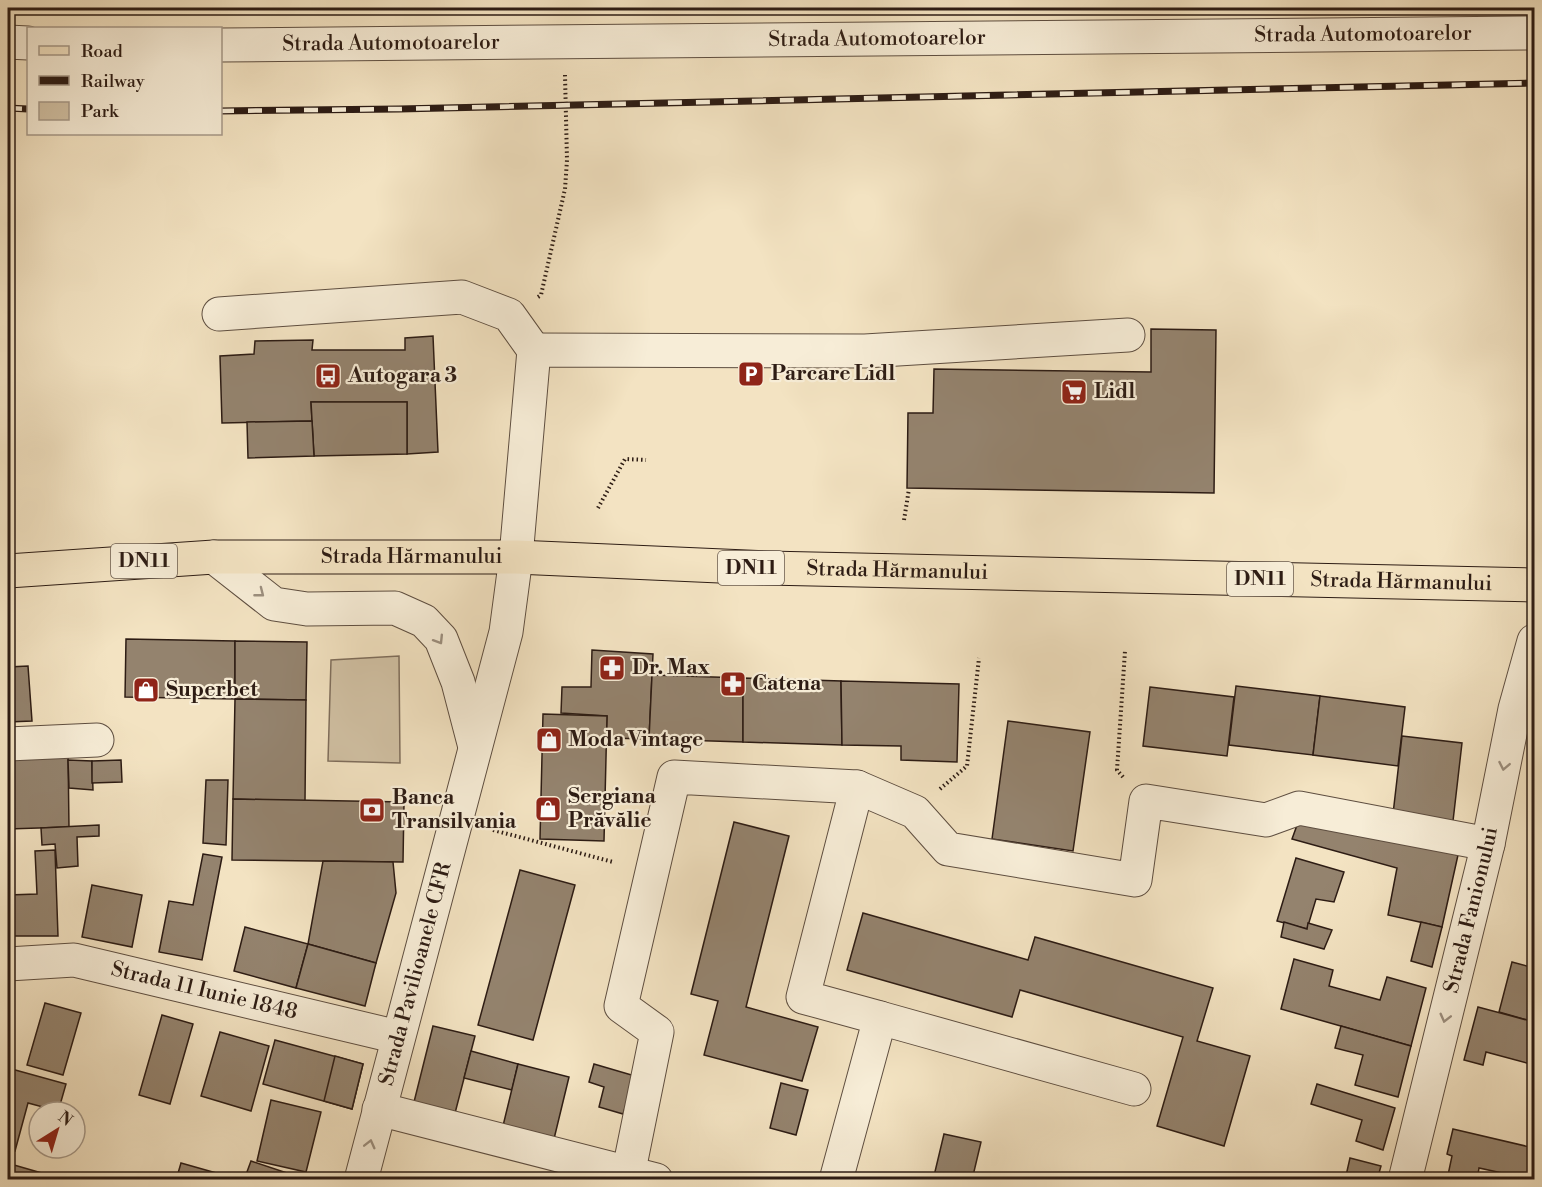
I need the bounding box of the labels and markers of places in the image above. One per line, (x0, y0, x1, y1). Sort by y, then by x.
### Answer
parking icon: Parcare Lidl (736, 359, 766, 389)
bus stop icon: Autogara 3 (313, 361, 343, 391)
place label: Parcare Lidl (771, 361, 895, 387)
place label: Autogara 3 (347, 363, 457, 389)
supermarket icon: Lidl (1059, 377, 1089, 407)
place label: Lidl (1094, 379, 1135, 405)
pharmacy icon: Dr. Max (597, 653, 627, 683)
place label: Dr. Max (632, 655, 711, 681)
pharmacy icon: Catena (718, 669, 748, 699)
place label: Catena (752, 671, 822, 697)
shop icon: Superbet (131, 675, 161, 705)
place label: Superbet (166, 677, 258, 703)
shop icon: Moda Vintage (534, 725, 564, 755)
place label: Moda Vintage (568, 727, 703, 753)
place label: Sergiana Prăvălie (568, 784, 657, 834)
place label: Banca Transilvania (392, 785, 517, 835)
shop icon: Sergiana Prăvălie (533, 794, 563, 824)
bank icon: Banca Transilvania (357, 795, 387, 825)

